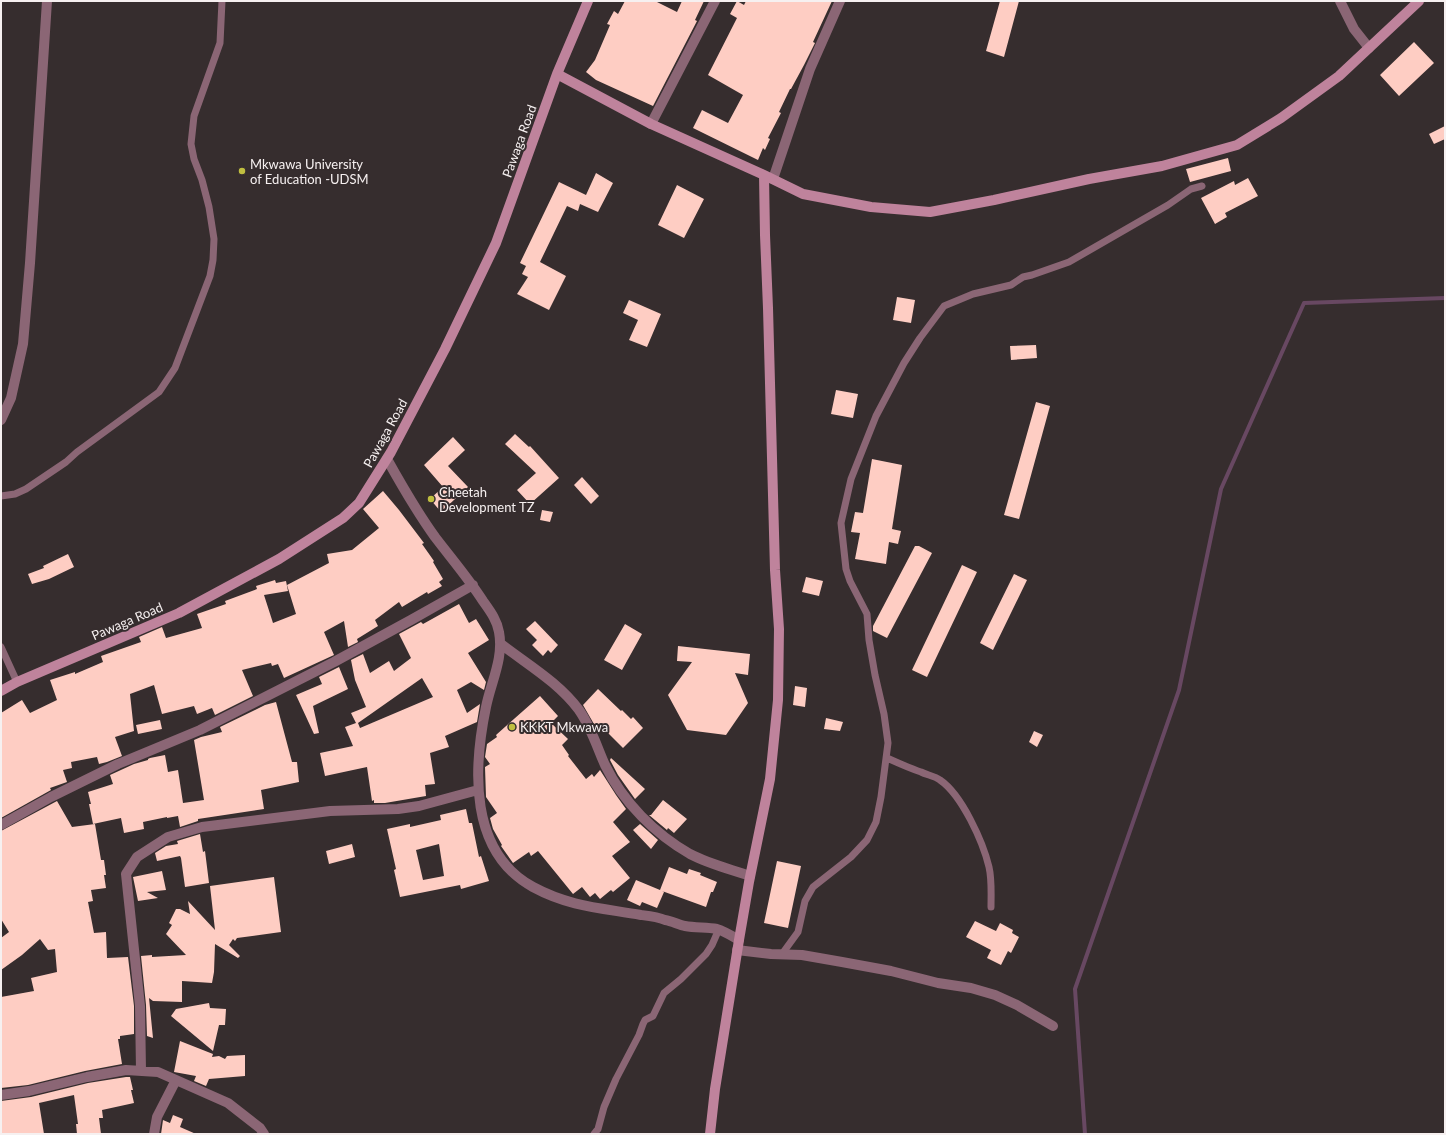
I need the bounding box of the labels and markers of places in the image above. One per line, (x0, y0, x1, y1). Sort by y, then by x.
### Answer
place label: Mkwawa University of Education -UDSM (250, 156, 369, 187)
marker: Mkwawa University of Education -UDSM (237, 166, 247, 176)
place label: Cheetah Development TZ (439, 484, 535, 515)
marker: Cheetah Development TZ (426, 494, 436, 504)
place label: KKKT Mkwawa (520, 719, 608, 735)
marker: KKKT Mkwawa (507, 722, 517, 732)

